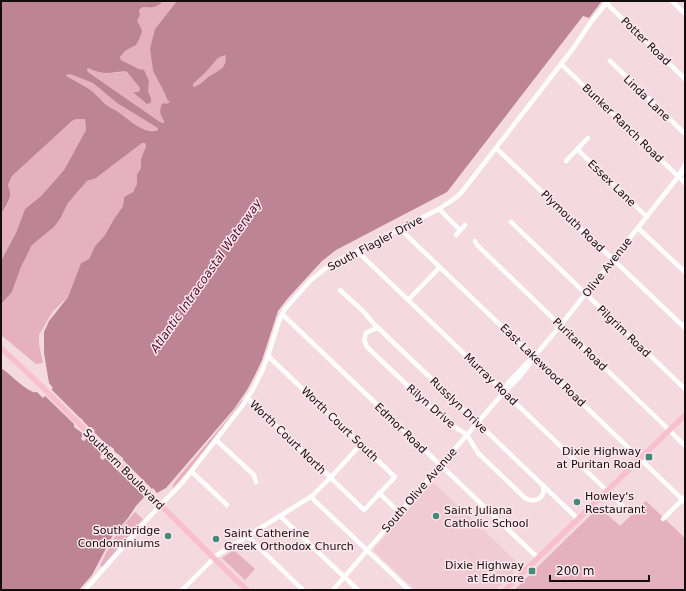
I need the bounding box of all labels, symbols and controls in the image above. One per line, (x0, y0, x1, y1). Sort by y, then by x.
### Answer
street label: Potter Road (618, 14, 673, 68)
street label: Linda Lane (621, 73, 673, 124)
street label: Bunker Ranch Road (579, 81, 666, 165)
street label: Essex Lane (585, 157, 638, 210)
street label: Plymouth Road (538, 188, 607, 255)
water label: Atlantic Intracoastal Waterway (147, 196, 265, 356)
street label: South Flagler Drive (325, 213, 425, 274)
street label: Olive Avenue (580, 235, 635, 300)
street label: Pilgrim Road (594, 303, 653, 360)
street label: Puritan Road (550, 315, 609, 373)
street label: East Lakewood Road (497, 321, 588, 409)
street label: Murray Road (461, 350, 520, 408)
street label: Russlyn Drive (427, 375, 490, 436)
street label: Rilyn Drive (404, 382, 458, 431)
street label: Worth Court South (298, 384, 381, 464)
street label: Worth Court North (247, 398, 328, 477)
street label: Edmor Road (372, 400, 429, 456)
street label: Southern Boulevard (80, 426, 167, 513)
street label: South Olive Avenue (379, 445, 460, 535)
place label: Dixie Highway at Puritan Road (556, 445, 641, 471)
marker: Dixie Highway at Puritan Road (644, 452, 654, 462)
place label: Howley's Restaurant (585, 490, 646, 516)
marker: Howley's Restaurant (572, 497, 582, 507)
place label: Saint Juliana Catholic School (444, 504, 529, 530)
marker: Saint Juliana Catholic School (431, 511, 441, 521)
place label: Southbridge Condominiums (78, 524, 160, 550)
place label: Saint Catherine Greek Orthodox Church (224, 527, 354, 553)
marker: Southbridge Condominiums (163, 531, 173, 541)
marker: Saint Catherine Greek Orthodox Church (211, 534, 221, 544)
scale bar (550, 557, 649, 583)
place label: Dixie Highway at Edmore (445, 559, 524, 585)
text: 200 m (556, 564, 594, 578)
marker: Dixie Highway at Edmore (527, 566, 537, 576)

